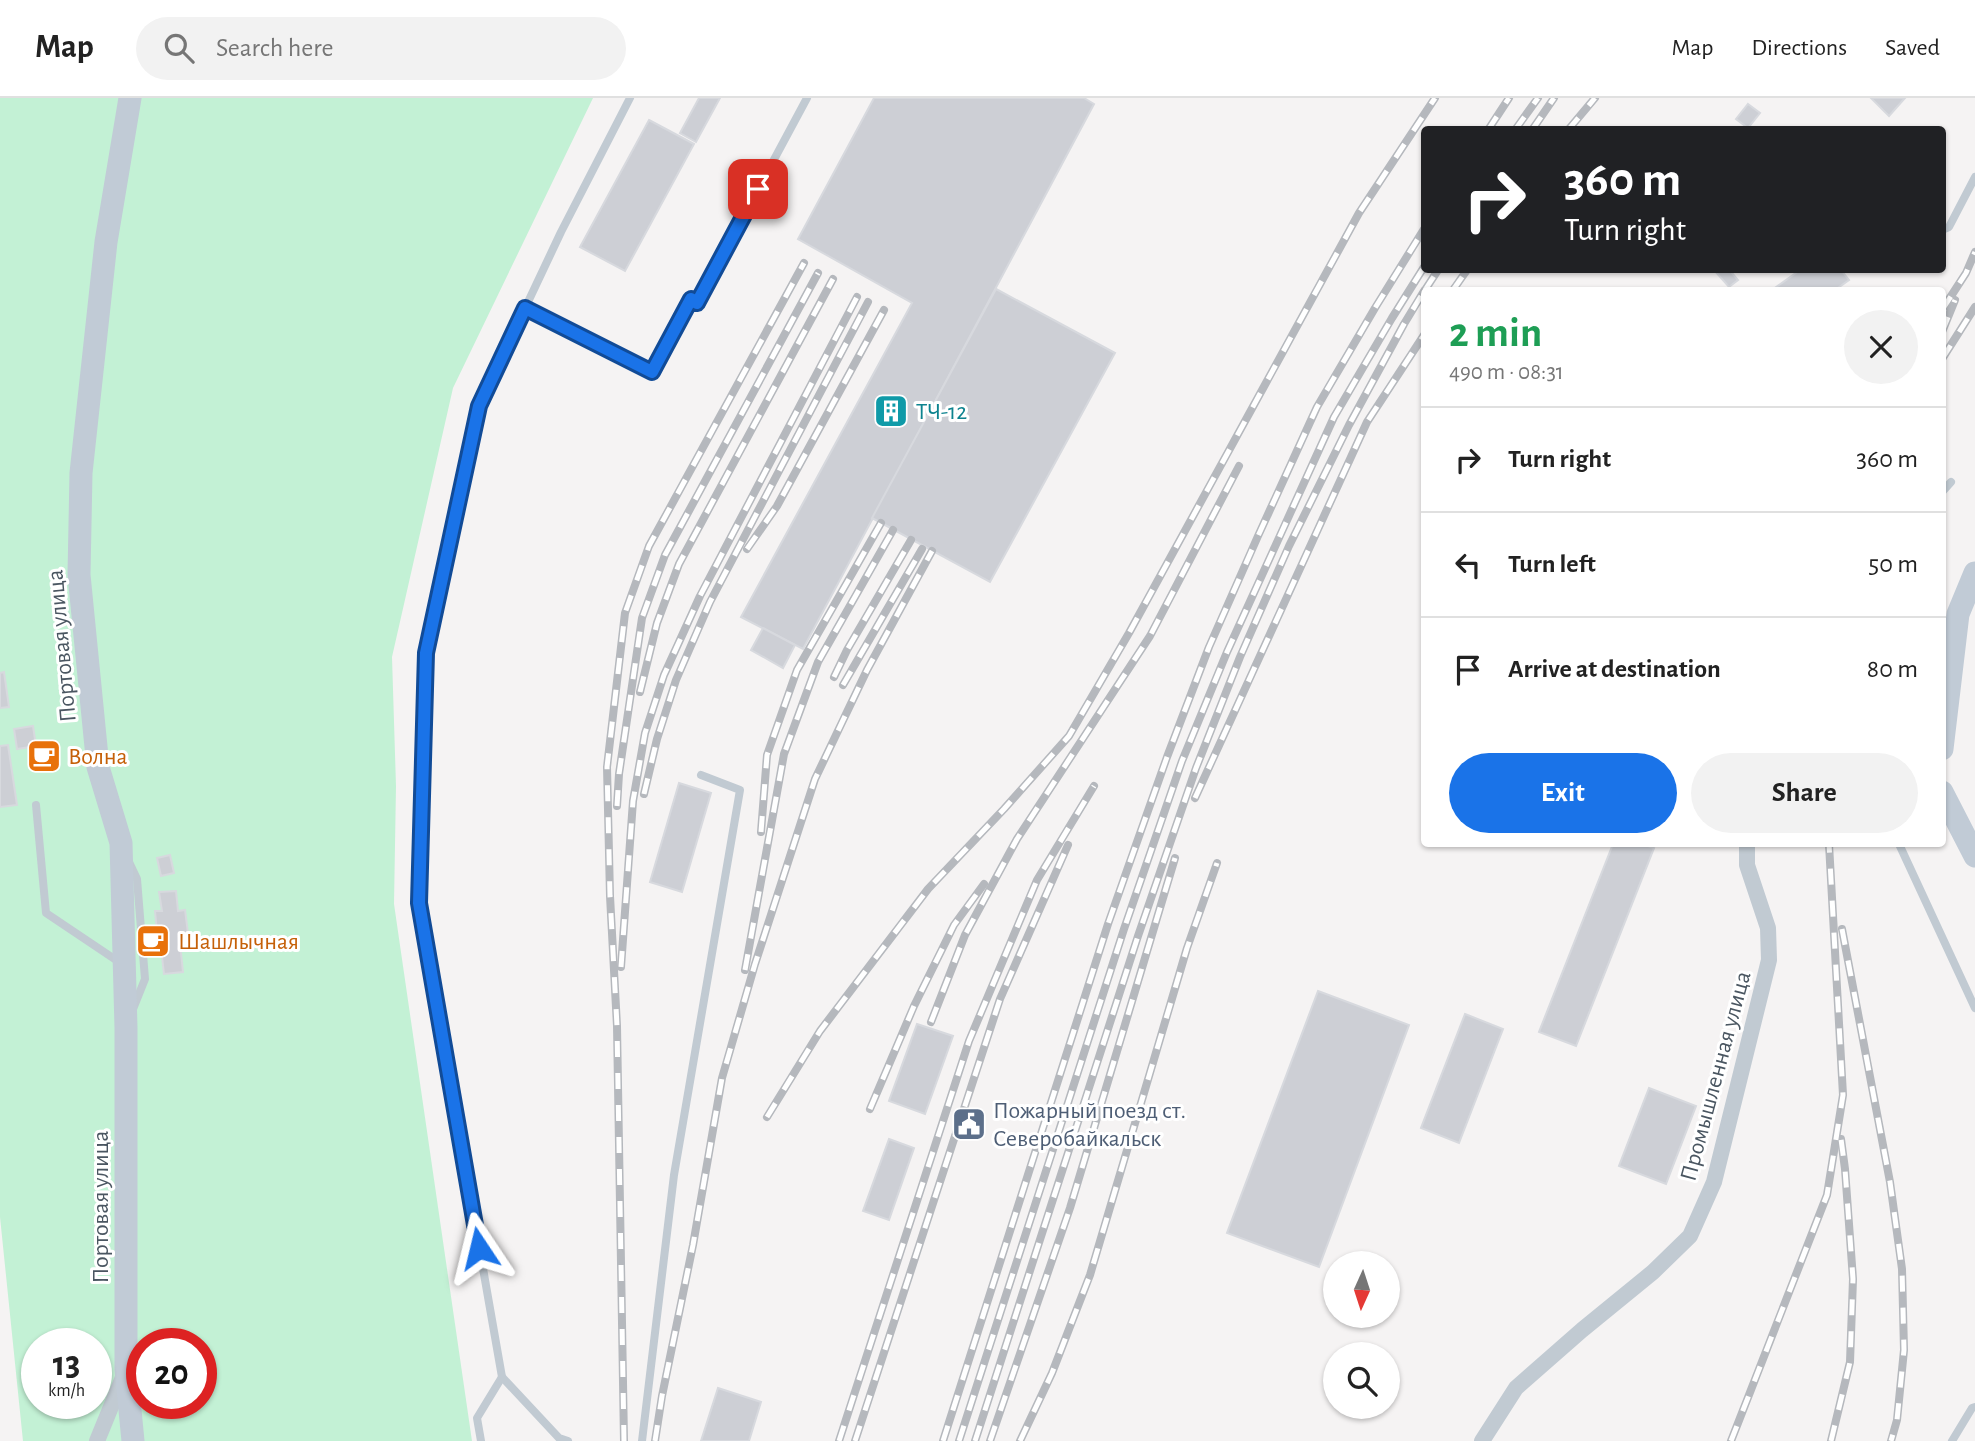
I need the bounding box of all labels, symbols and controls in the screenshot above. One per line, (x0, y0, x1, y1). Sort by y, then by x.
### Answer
search box (136, 17, 626, 80)
icon: search (160, 29, 198, 67)
text: Map (35, 31, 94, 64)
text: Search here (216, 35, 334, 61)
text: Map (1671, 36, 1713, 60)
text: Directions (1751, 36, 1847, 60)
text: Saved (1885, 36, 1940, 60)
icon: right (1449, 154, 1540, 245)
text: 360 m (1564, 156, 1681, 205)
pin (728, 159, 788, 219)
icon: arrive (739, 170, 777, 208)
text: Turn right (1564, 214, 1686, 246)
button: close (1844, 310, 1918, 384)
text: 2 min (1449, 312, 1542, 354)
text: 490 m · 08:31 (1449, 361, 1564, 384)
building icon: ТЧ-12 (872, 392, 910, 430)
place label: ТЧ-12 (916, 400, 967, 424)
icon: right (1449, 441, 1487, 479)
text: Turn right (1508, 446, 1611, 472)
text: 360 m (1856, 446, 1918, 472)
icon: left (1449, 546, 1487, 584)
text: Turn left (1508, 551, 1596, 577)
text: 50 m (1868, 551, 1918, 577)
street label: Портовая улица (43, 569, 81, 723)
icon: arrive (1449, 651, 1487, 689)
text: Arrive at destination (1508, 656, 1721, 682)
text: 80 m (1867, 656, 1918, 682)
cafe icon: Волна (25, 737, 63, 775)
place label: Волна (68, 745, 128, 769)
button: Exit (1449, 753, 1677, 833)
button: Share (1691, 753, 1918, 833)
cafe icon: Шашлычная (134, 922, 172, 960)
place label: Шашлычная (178, 930, 299, 954)
street label: Промышленная улица (1676, 969, 1756, 1184)
place label: Пожарный поезд ст. Северобайкальск (993, 1099, 1186, 1151)
public building icon: Пожарный поезд ст. Северобайкальск (950, 1105, 988, 1143)
street label: Портовая улица (89, 1131, 113, 1283)
position arrow (442, 1211, 516, 1285)
north arrow (1323, 1251, 1400, 1328)
map controls (1323, 1251, 1400, 1419)
speed limit sign: 20 (126, 1328, 217, 1419)
button: search (1323, 1342, 1400, 1419)
text: 13 (53, 1347, 80, 1382)
text: km/h (48, 1382, 85, 1400)

